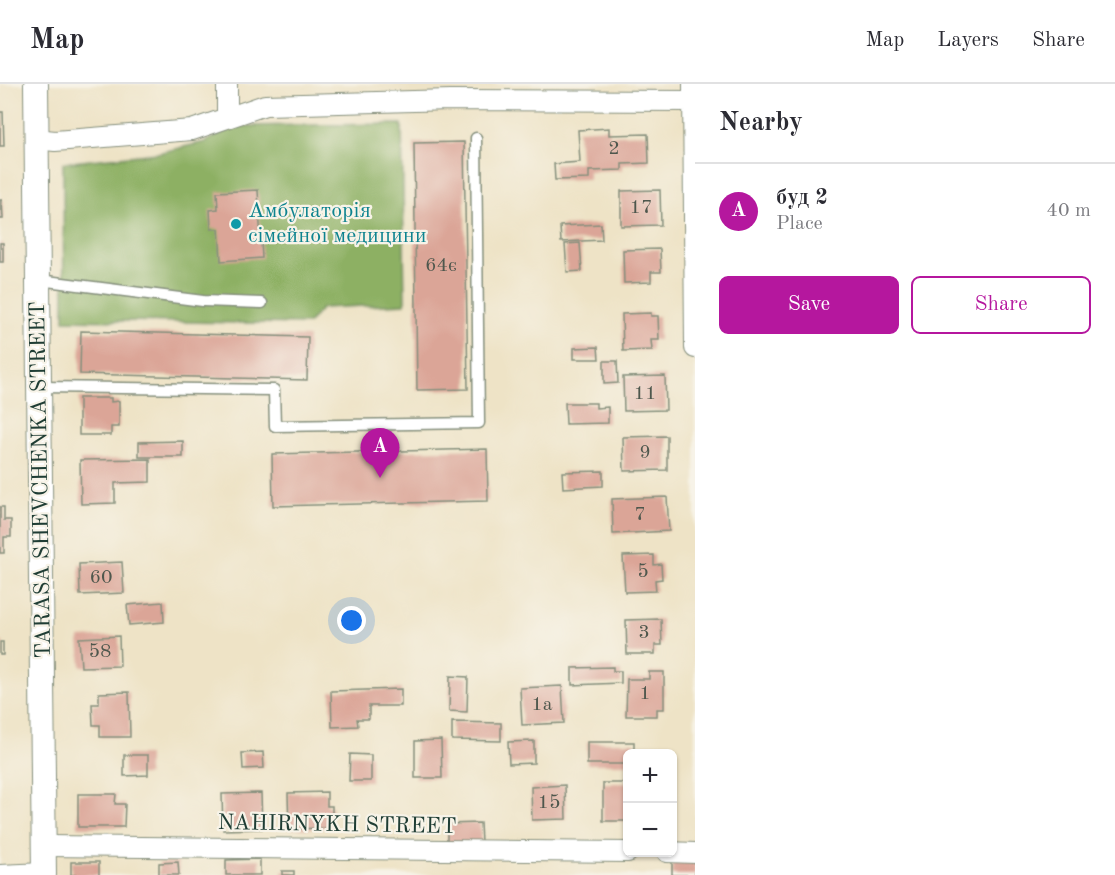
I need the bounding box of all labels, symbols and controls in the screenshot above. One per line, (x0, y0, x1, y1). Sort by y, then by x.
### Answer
text: Map (30, 27, 84, 55)
text: Map (865, 30, 904, 51)
text: Layers (937, 30, 999, 51)
text: Share (1032, 30, 1085, 51)
text: Nearby (719, 110, 803, 136)
house number: 2 (608, 139, 620, 159)
text: буд 2 (776, 187, 828, 209)
house number: 17 (629, 198, 653, 218)
place label: Амбулаторія сімейної медицини (248, 200, 427, 247)
text: A (731, 201, 746, 221)
text: 40 m (1046, 201, 1091, 221)
text: Place (776, 214, 823, 234)
marker: Амбулаторія сімейної медицини (229, 217, 243, 231)
house number: 64є (425, 256, 457, 276)
button: Save (719, 276, 899, 334)
button: Share (911, 276, 1091, 334)
street label: TARASA SHEVCHENKA STREET (27, 301, 55, 659)
house number: 11 (633, 384, 657, 404)
pin: A (360, 428, 400, 478)
house number: 9 (639, 443, 651, 463)
house number: 7 (634, 505, 646, 525)
house number: 5 (637, 562, 649, 582)
house number: 60 (89, 568, 113, 588)
your location (337, 606, 366, 635)
house number: 3 (638, 623, 650, 643)
house number: 58 (88, 642, 112, 662)
house number: 1 (639, 684, 651, 704)
house number: 1а (531, 695, 553, 715)
map controls (623, 749, 677, 857)
button: + (623, 749, 677, 803)
house number: 15 (537, 793, 561, 813)
button: − (623, 803, 677, 857)
street label: NAHIRNYKH STREET (217, 812, 457, 838)

